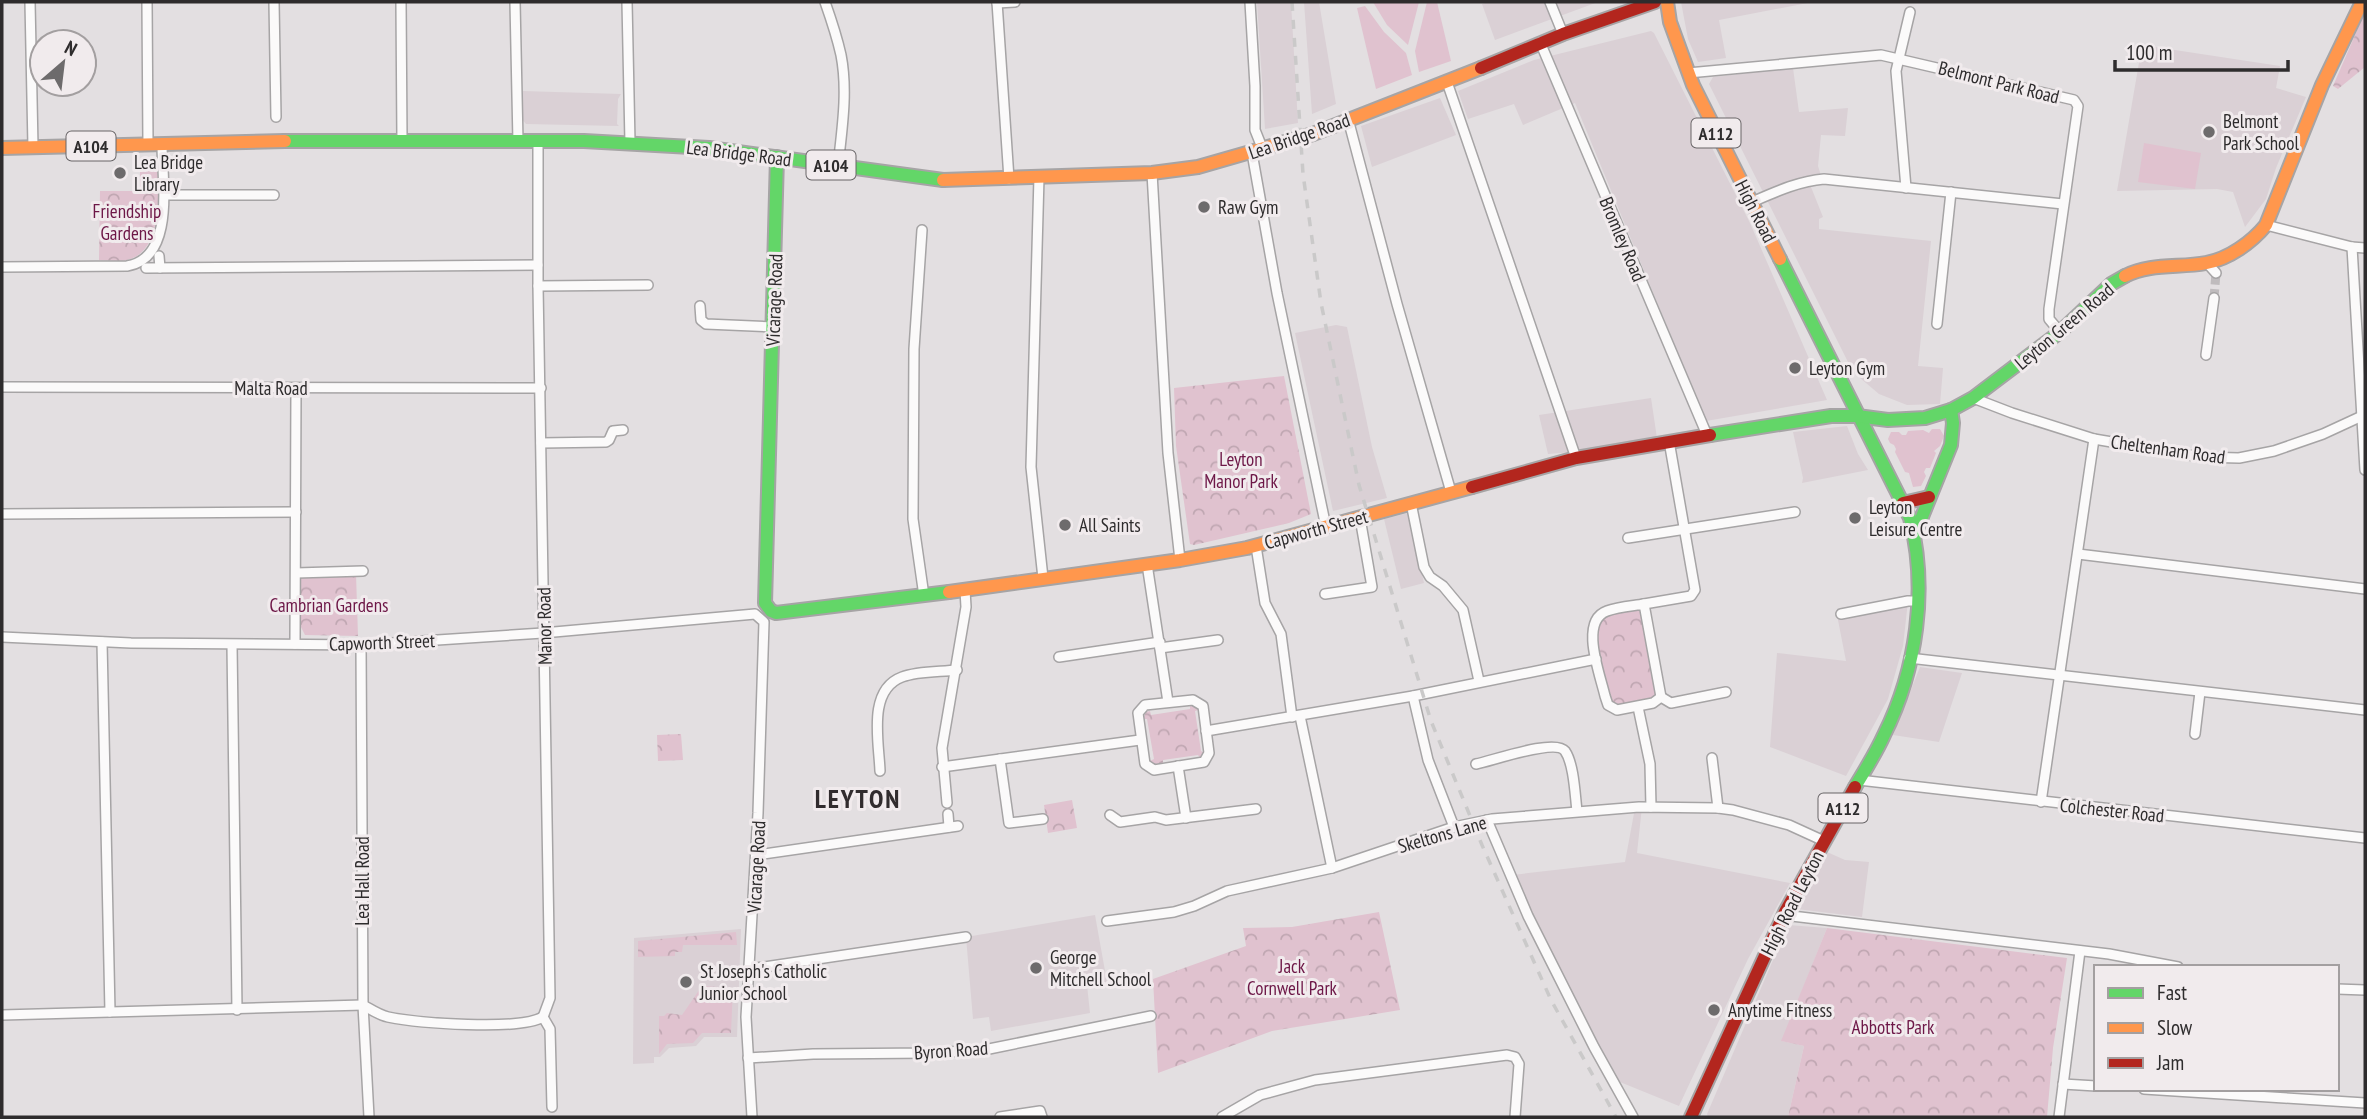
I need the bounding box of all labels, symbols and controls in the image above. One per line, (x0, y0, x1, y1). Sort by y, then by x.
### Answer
north arrow (28, 28, 98, 98)
scale bar (2115, 28, 2288, 72)
text: N (61, 35, 81, 61)
text: 100 m (2126, 39, 2172, 66)
street label: Belmont Park Road (1936, 55, 2062, 109)
street label: Lea Bridge Road (1245, 107, 1353, 165)
place label: Belmont Park School (2223, 109, 2299, 155)
road number: A112 (1692, 118, 1740, 148)
marker: Belmont Park School (2201, 124, 2217, 140)
road number: A104 (66, 132, 116, 160)
street label: Lea Bridge Road (685, 135, 793, 171)
place label: Lea Bridge Library (134, 150, 203, 196)
road number: A104 (806, 150, 856, 180)
marker: Lea Bridge Library (112, 165, 128, 181)
street label: High Road (1730, 176, 1782, 246)
street label: Bromley Road (1594, 193, 1652, 285)
place label: Raw Gym (1218, 195, 1278, 219)
park label: Friendship Gardens (93, 199, 161, 245)
marker: Raw Gym (1196, 199, 1212, 215)
street label: Vicarage Road (760, 253, 788, 348)
street label: Leyton Green Road (2009, 278, 2119, 374)
place label: Leyton Gym (1809, 356, 1885, 380)
marker: Leyton Gym (1787, 360, 1803, 376)
street label: Malta Road (234, 376, 308, 400)
street label: Cheltenham Road (2109, 429, 2227, 469)
park label: Leyton Manor Park (1204, 447, 1278, 493)
place label: Leyton Leisure Centre (1869, 495, 1963, 541)
street label: Capworth Street (1262, 503, 1371, 554)
marker: Leyton Leisure Centre (1847, 510, 1863, 526)
place label: All Saints (1079, 513, 1141, 537)
marker: All Saints (1057, 517, 1073, 533)
street label: Manor Road (531, 587, 557, 665)
park label: Cambrian Gardens (270, 593, 388, 617)
street label: Capworth Street (329, 628, 436, 656)
district label: LEYTON (815, 782, 901, 815)
street label: Colchester Road (2059, 793, 2165, 827)
road number: A112 (1818, 794, 1868, 822)
street label: Skeltons Lane (1395, 810, 1489, 858)
street label: Vicarage Road (742, 820, 770, 915)
street label: Lea Hall Road (350, 836, 374, 926)
street label: High Road Leyton (1755, 846, 1829, 960)
place label: George Mitchell School (1050, 945, 1152, 991)
park label: Jack Cornwell Park (1247, 954, 1338, 1000)
place label: St Joseph's Catholic Junior School (699, 959, 827, 1005)
marker: George Mitchell School (1028, 960, 1044, 976)
legend (2094, 965, 2339, 1091)
marker: St Joseph's Catholic Junior School (678, 974, 694, 990)
text: Fast (2157, 979, 2187, 1006)
place label: Anytime Fitness (1728, 998, 1832, 1022)
marker: Anytime Fitness (1706, 1002, 1722, 1018)
text: Slow (2157, 1014, 2193, 1041)
park label: Abbotts Park (1852, 1015, 1935, 1039)
street label: Byron Road (913, 1035, 989, 1065)
text: Jam (2156, 1049, 2184, 1076)

